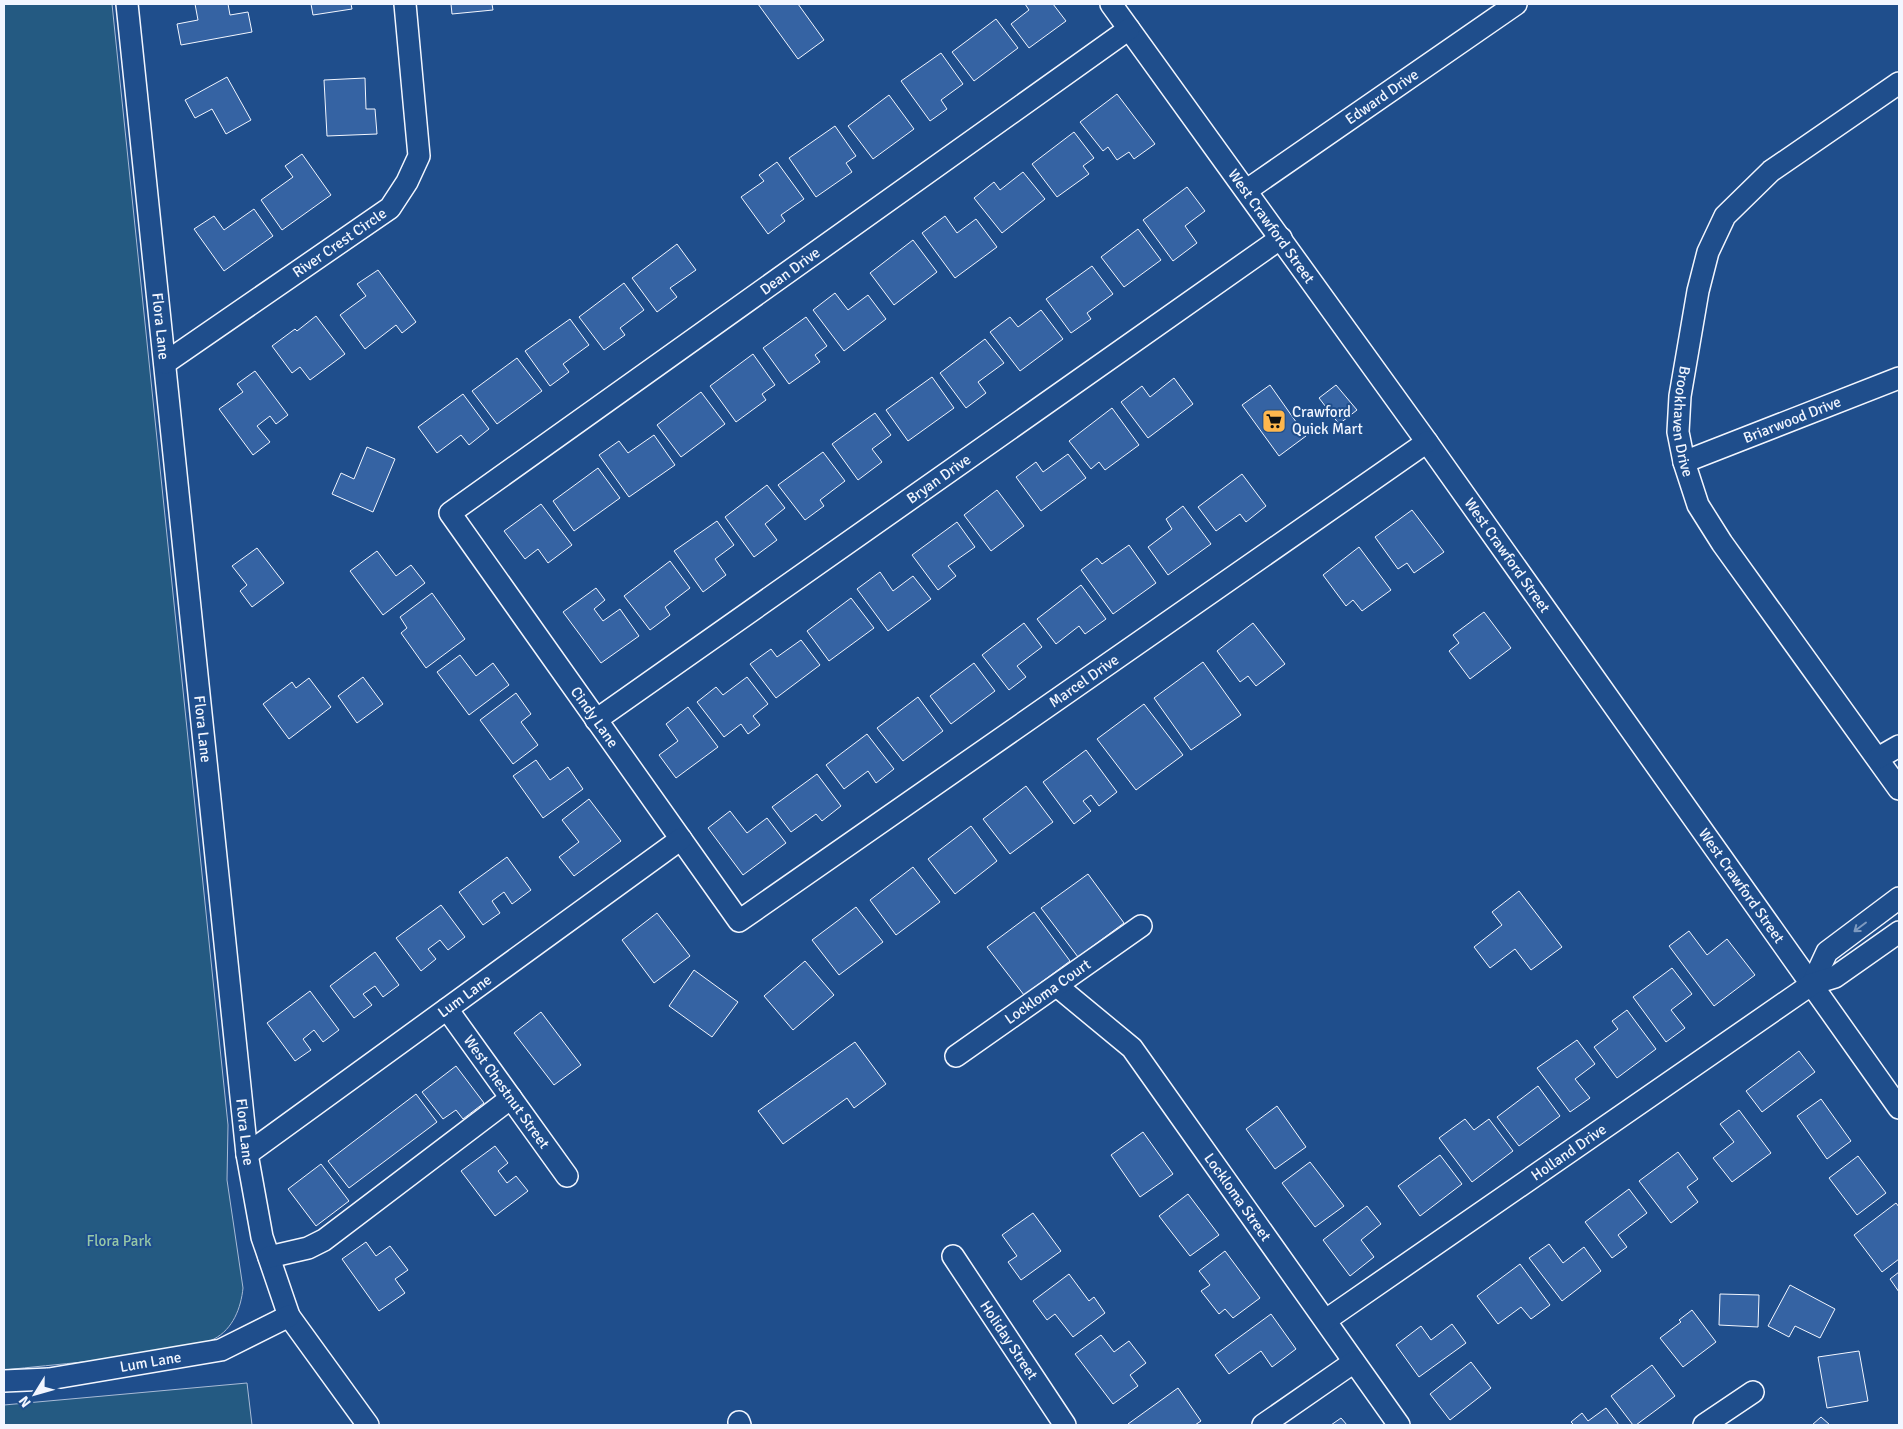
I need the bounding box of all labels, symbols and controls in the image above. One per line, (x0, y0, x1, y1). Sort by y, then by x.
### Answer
street label: Edward Drive (1342, 65, 1422, 128)
street label: West Crawford Street (1224, 166, 1318, 287)
street label: River Crest Circle (289, 204, 390, 281)
street label: Dean Drive (756, 243, 824, 299)
street label: Flora Lane (148, 292, 173, 361)
street label: Brookhaven Drive (1669, 365, 1697, 479)
street label: Briarwood Drive (1741, 393, 1843, 447)
place label: Crawford Quick Mart (1292, 403, 1363, 438)
supermarket icon: Crawford Quick Mart (1261, 408, 1287, 434)
street label: Bryan Drive (903, 450, 974, 508)
street label: West Crawford Street (1461, 495, 1554, 616)
street label: Marcel Drive (1046, 650, 1122, 711)
street label: Cindy Lane (567, 683, 622, 751)
street label: Flora Lane (190, 695, 215, 763)
street label: West Crawford Street (1695, 825, 1788, 947)
one-way arrow (1853, 922, 1867, 932)
street label: Lockloma Court (1001, 955, 1094, 1028)
street label: Lum Lane (434, 971, 495, 1021)
street label: West Chestnut Street (460, 1032, 553, 1152)
street label: Flora Lane (232, 1097, 258, 1167)
street label: Holland Drive (1528, 1120, 1610, 1184)
street label: Lockloma Street (1200, 1150, 1275, 1245)
park label: Flora Park (86, 1232, 152, 1250)
street label: Holiday Street (976, 1297, 1041, 1383)
street label: Lum Lane (118, 1348, 183, 1376)
north arrow (10, 1369, 60, 1419)
text: N (15, 1393, 35, 1411)

